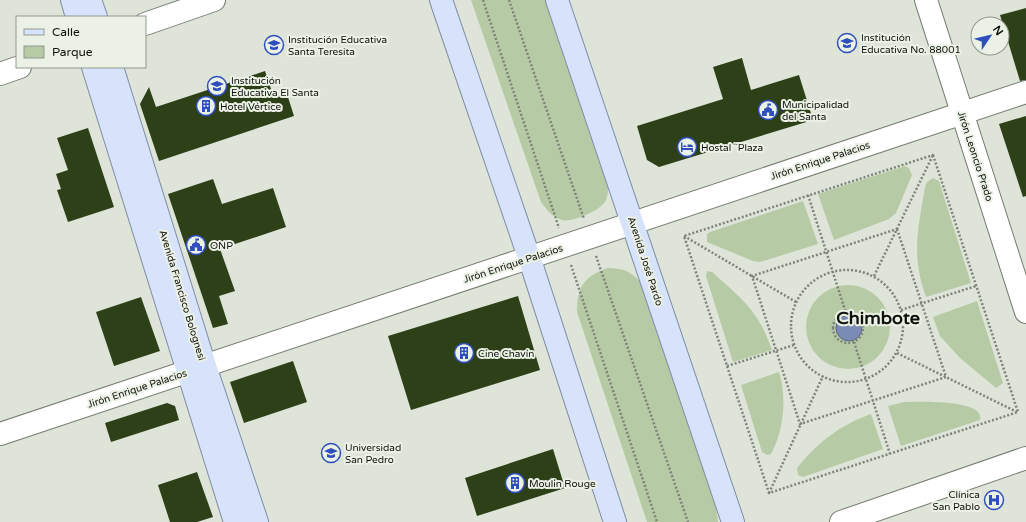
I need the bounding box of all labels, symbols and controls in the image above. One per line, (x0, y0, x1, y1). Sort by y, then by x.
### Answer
legend (16, 16, 146, 68)
north arrow (970, 16, 1010, 56)
text: N (990, 23, 1006, 38)
text: Calle (52, 25, 80, 39)
school or university icon: Institución Educativa No. 88001 (836, 32, 858, 54)
place label: Institución Educativa No. 88001 (861, 32, 961, 56)
school or university icon: Institución Educativa Santa Teresita (263, 34, 285, 56)
place label: Institución Educativa Santa Teresita (288, 34, 387, 58)
text: Parque (52, 45, 93, 59)
school or university icon: Institución Educativa El Santa (206, 75, 228, 97)
place label: Institución Educativa El Santa (231, 75, 319, 99)
building icon: Hotel Vértice (195, 95, 217, 117)
public building icon: Municipalidad del Santa (757, 99, 779, 121)
place label: Municipalidad del Santa (782, 99, 849, 123)
place label: Hotel Vértice (220, 101, 281, 113)
street label: Jirón Leoncio Prado (955, 110, 995, 203)
hotel icon: Hostal ¨Plaza (676, 136, 698, 158)
street label: Jirón Enrique Palacios (769, 139, 872, 183)
place label: Hostal ¨Plaza (701, 142, 763, 154)
street label: Avenida José Pardo (625, 215, 665, 307)
street label: Avenida Francisco Bolognesi (156, 229, 208, 362)
public building icon: ONP (185, 234, 207, 256)
place label: ONP (210, 240, 233, 252)
street label: Jirón Enrique Palacios (462, 242, 565, 286)
district label: Chimbote (836, 307, 920, 329)
building icon: Cine Chavín (453, 342, 475, 364)
place label: Cine Chavín (478, 348, 534, 360)
street label: Jirón Enrique Palacios (86, 367, 189, 411)
school or university icon: Universidad San Pedro (320, 442, 342, 464)
place label: Universidad San Pedro (345, 442, 401, 466)
building icon: Moulin Rouge (504, 472, 526, 494)
place label: Moulin Rouge (529, 478, 596, 490)
place label: Clínica San Pablo (933, 489, 980, 513)
hospital icon: Clínica San Pablo (983, 489, 1005, 511)

